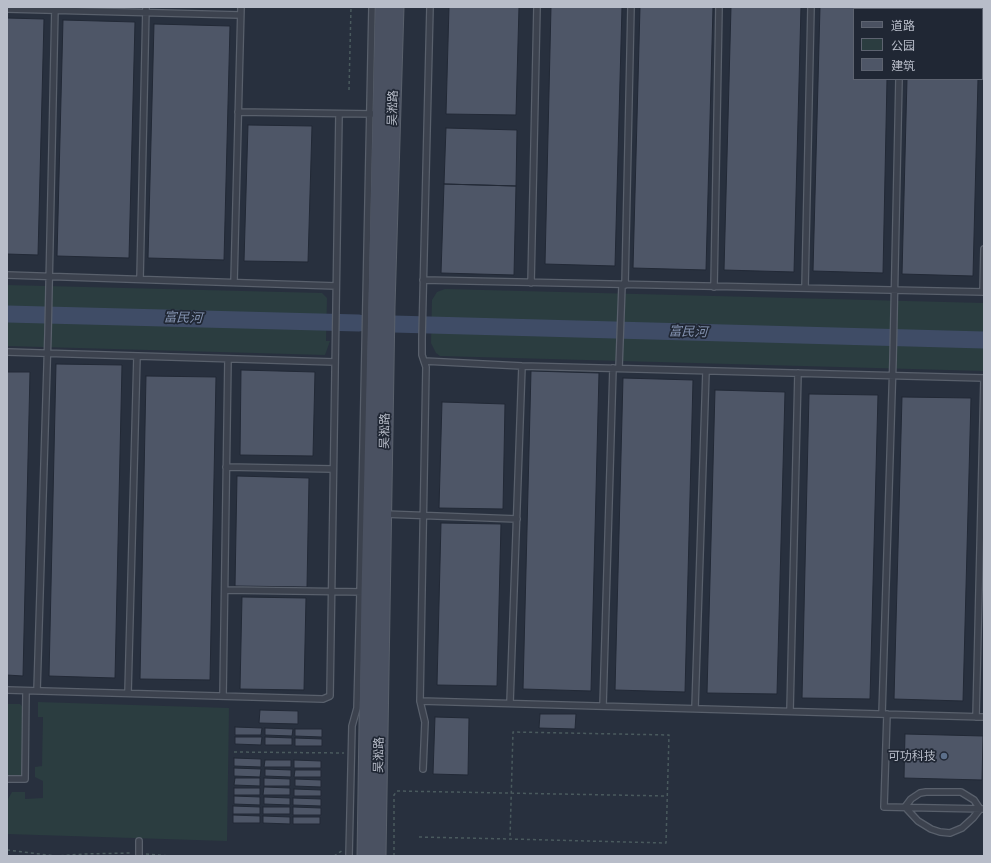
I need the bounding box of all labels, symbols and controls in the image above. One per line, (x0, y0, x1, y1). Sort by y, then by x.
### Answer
legend (853, 8, 983, 80)
text: 道路 (891, 18, 915, 33)
text: 公园 (891, 38, 915, 53)
text: 建筑 (891, 58, 915, 73)
street label: 吴淞路 (385, 90, 401, 126)
water label: 富民河 (163, 310, 203, 326)
water label: 富民河 (668, 324, 708, 340)
street label: 吴淞路 (377, 413, 393, 449)
street label: 吴淞路 (371, 737, 387, 773)
place label: 可功科技 (888, 749, 936, 763)
marker: 可功科技 (939, 751, 949, 761)

